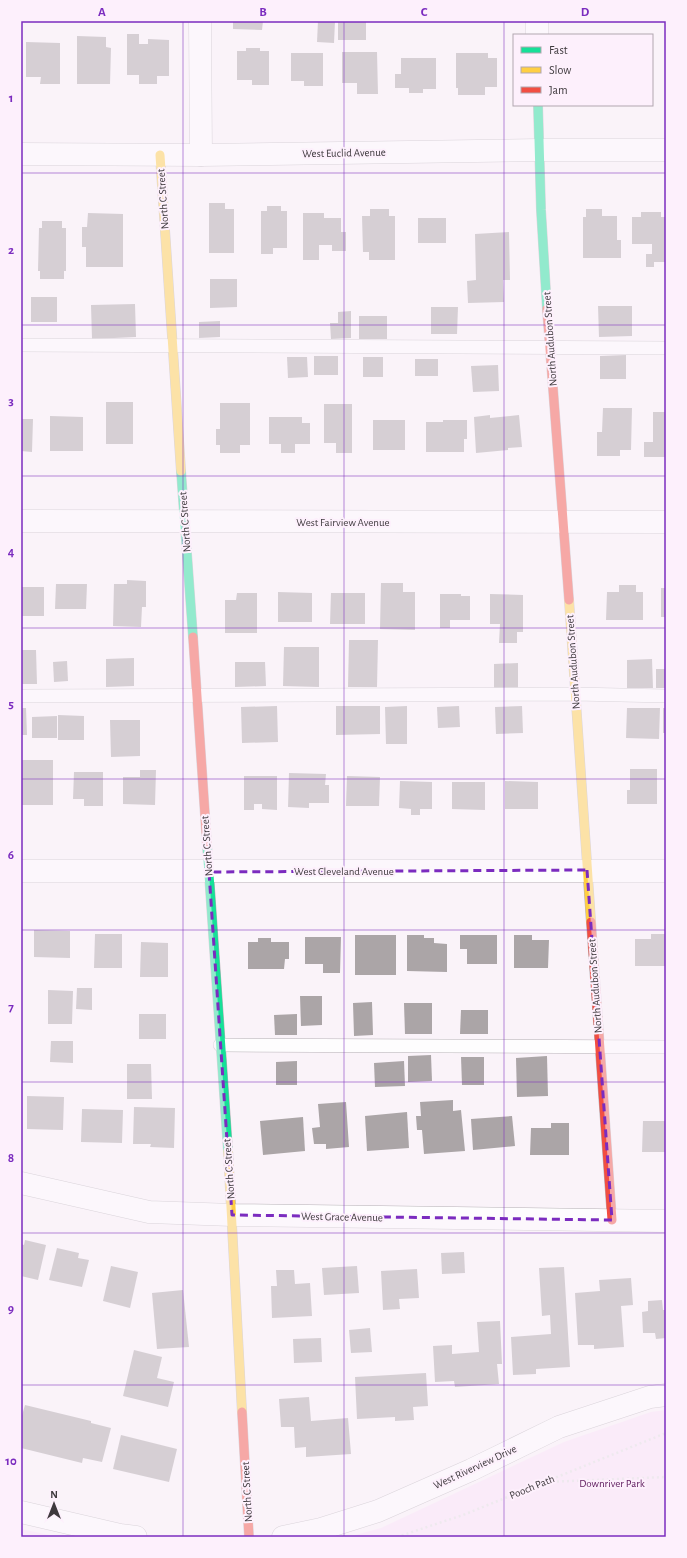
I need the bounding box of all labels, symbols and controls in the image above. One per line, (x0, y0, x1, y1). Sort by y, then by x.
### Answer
text: A (98, 6, 106, 19)
text: B (259, 6, 267, 19)
text: C (421, 6, 428, 19)
text: D (581, 6, 590, 19)
legend (513, 34, 653, 106)
text: Fast (549, 44, 568, 56)
text: Slow (549, 64, 571, 76)
text: Jam (549, 84, 568, 96)
text: 1 (9, 92, 13, 105)
street label: West Euclid Avenue (302, 147, 386, 159)
street label: North C Street (155, 168, 171, 230)
text: 2 (8, 244, 14, 257)
street label: North Audubon Street (541, 291, 559, 387)
text: 3 (8, 395, 14, 408)
street label: North C Street (177, 491, 193, 553)
street label: West Fairview Avenue (296, 517, 390, 528)
text: 4 (8, 546, 15, 559)
street label: North Audubon Street (564, 614, 582, 710)
text: 5 (8, 698, 14, 711)
street label: North C Street (199, 815, 215, 877)
text: 6 (8, 849, 14, 862)
street label: West Cleveland Avenue (294, 866, 394, 877)
street label: North Audubon Street (586, 938, 604, 1034)
text: 7 (8, 1001, 14, 1014)
street label: North C Street (221, 1138, 237, 1200)
text: 8 (8, 1152, 14, 1165)
street label: West Grace Avenue (301, 1211, 383, 1223)
text: 9 (8, 1303, 14, 1316)
street label: West Riverview Drive (432, 1443, 518, 1491)
text: 10 (5, 1455, 17, 1468)
street label: North C Street (240, 1461, 254, 1523)
street label: Pooch Path (508, 1473, 556, 1501)
park label: Downriver Park (579, 1478, 645, 1489)
north arrow (34, 1484, 74, 1524)
text: N (50, 1489, 58, 1500)

